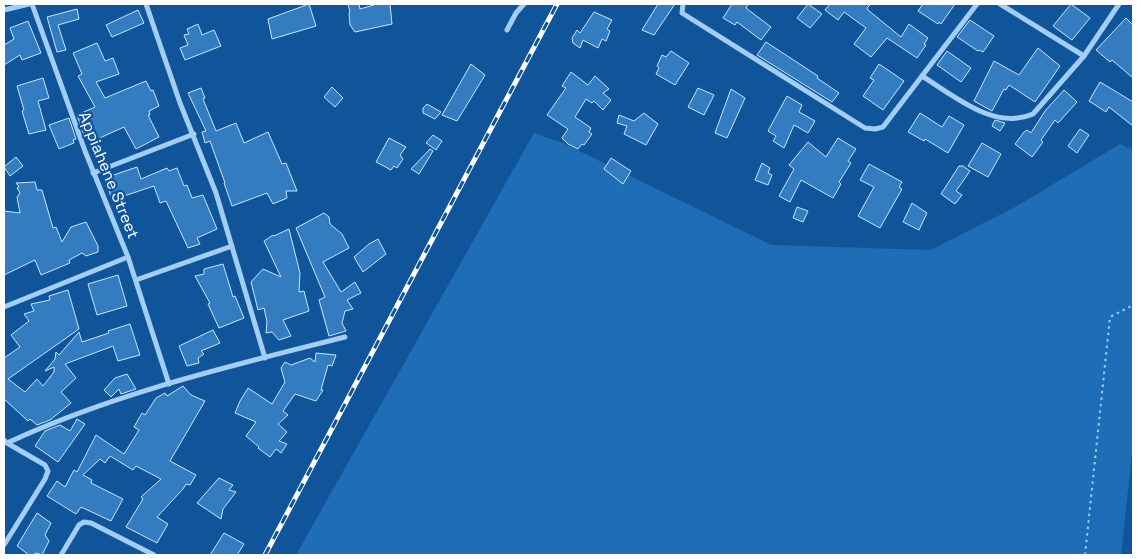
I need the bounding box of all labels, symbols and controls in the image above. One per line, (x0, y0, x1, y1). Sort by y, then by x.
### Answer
street label: Appiahene Street (74, 108, 144, 242)

